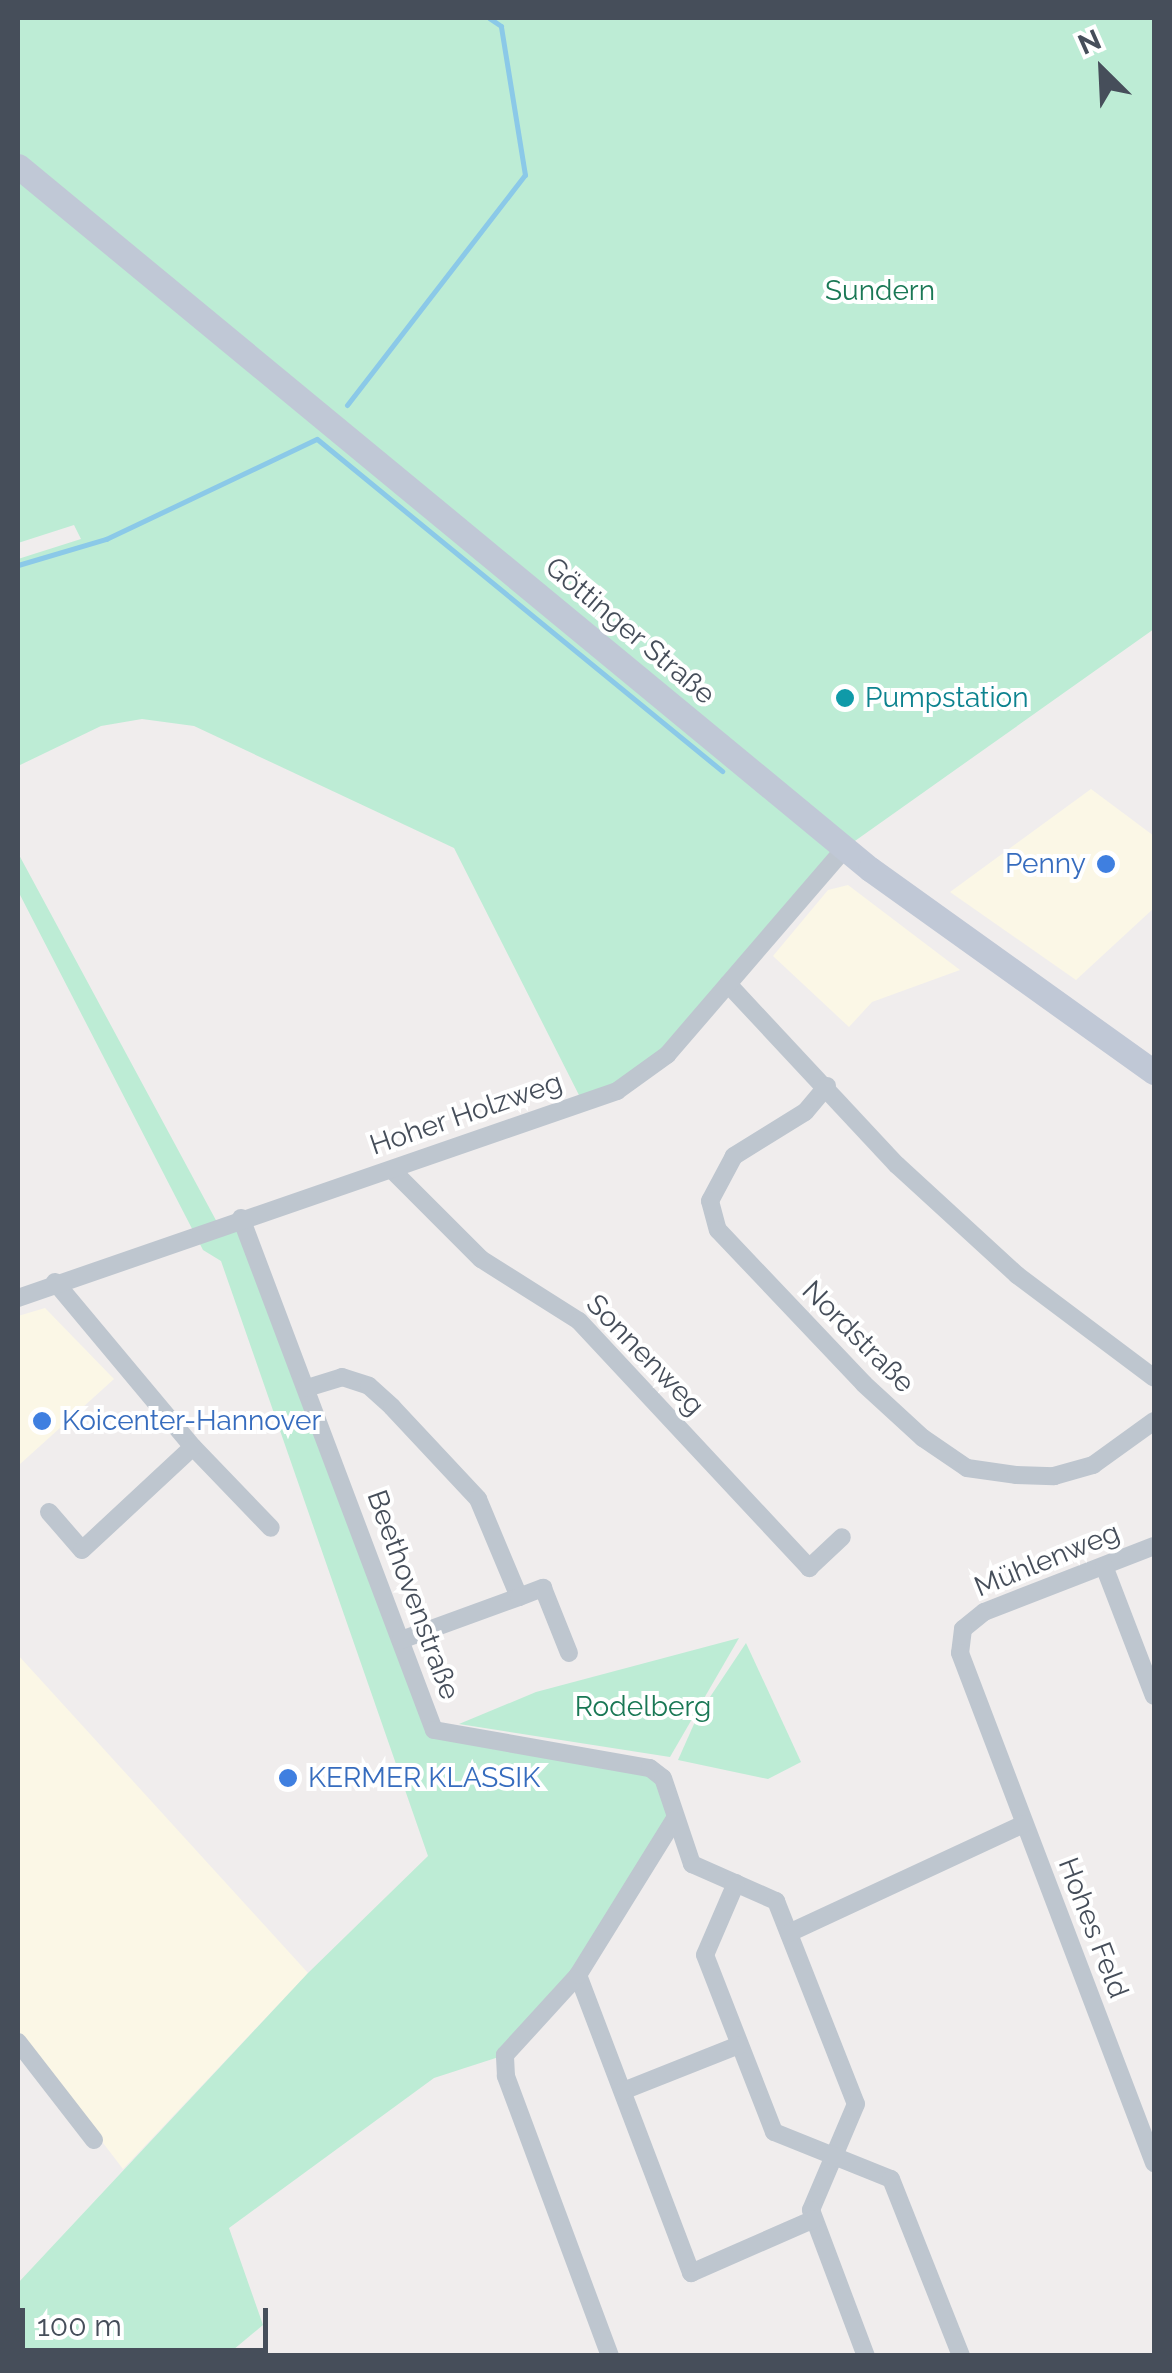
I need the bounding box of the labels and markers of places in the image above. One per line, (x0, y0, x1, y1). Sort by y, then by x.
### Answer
place label: Pumpstation (865, 681, 1029, 715)
marker: Pumpstation (834, 687, 856, 709)
place label: Penny (1005, 847, 1086, 881)
marker: Penny (1095, 853, 1117, 875)
place label: Koicenter-Hannover (62, 1404, 321, 1438)
marker: Koicenter-Hannover (31, 1410, 53, 1432)
place label: KERMER KLASSIK (308, 1761, 540, 1795)
marker: KERMER KLASSIK (277, 1767, 299, 1789)

